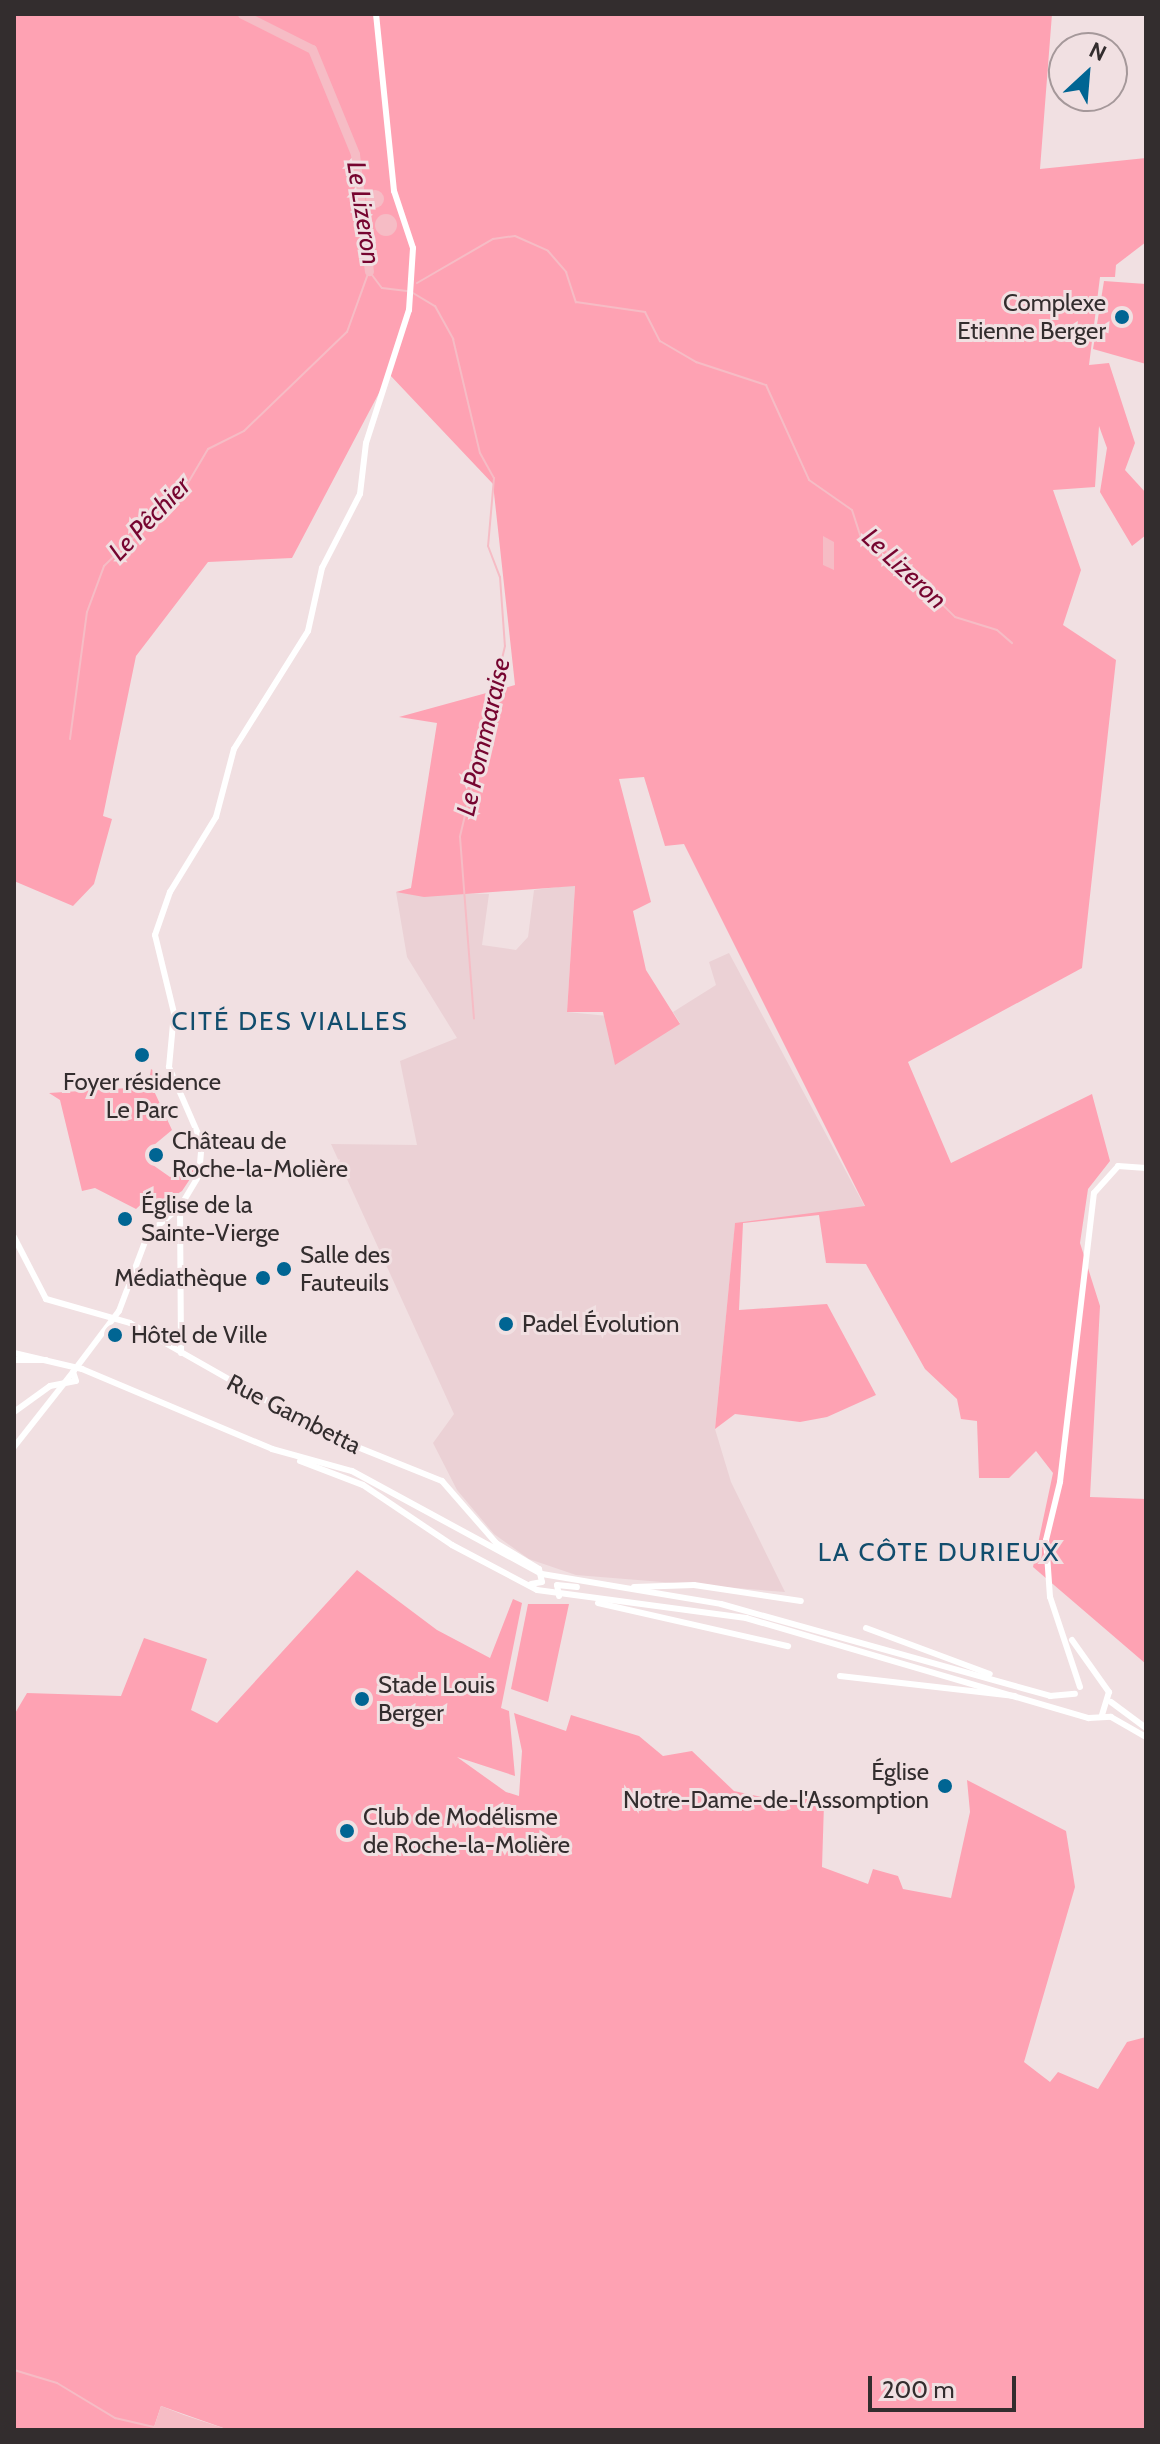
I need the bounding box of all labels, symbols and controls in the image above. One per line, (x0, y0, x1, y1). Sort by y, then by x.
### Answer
north arrow (1048, 32, 1128, 112)
text: N (1085, 36, 1111, 67)
water label: Le Lizeron (339, 159, 387, 267)
place label: Complexe Etienne Berger (957, 289, 1106, 345)
marker: Complexe Etienne Berger (1113, 308, 1131, 326)
water label: Le Pêchier (103, 471, 197, 567)
water label: Le Lizeron (855, 522, 953, 616)
water label: Le Pommaraise (451, 655, 517, 819)
district label: CITÉ DES VIALLES (171, 1006, 409, 1038)
marker: Foyer résidence Le Parc (133, 1046, 151, 1064)
place label: Foyer résidence Le Parc (63, 1068, 221, 1124)
place label: Château de Roche-la-Molière (172, 1127, 348, 1183)
marker: Château de Roche-la-Molière (147, 1146, 165, 1164)
place label: Église de la Sainte-Vierge (141, 1191, 280, 1247)
marker: Église de la Sainte-Vierge (116, 1210, 134, 1228)
place label: Salle des Fauteuils (300, 1241, 390, 1297)
marker: Salle des Fauteuils (275, 1260, 293, 1278)
place label: Médiathèque (114, 1264, 247, 1292)
marker: Médiathèque (254, 1269, 272, 1287)
place label: Padel Évolution (522, 1310, 679, 1338)
marker: Padel Évolution (497, 1315, 515, 1333)
place label: Hôtel de Ville (131, 1321, 267, 1349)
marker: Hôtel de Ville (106, 1326, 124, 1344)
street label: Rue Gambetta (222, 1368, 366, 1460)
district label: LA CÔTE DURIEUX (818, 1537, 1060, 1569)
place label: Stade Louis Berger (378, 1671, 495, 1727)
marker: Stade Louis Berger (353, 1690, 371, 1708)
place label: Église Notre-Dame-de-l'Assomption (623, 1758, 929, 1814)
marker: Église Notre-Dame-de-l'Assomption (936, 1777, 954, 1795)
place label: Club de Modélisme de Roche-la-Molière (363, 1803, 570, 1859)
marker: Club de Modélisme de Roche-la-Molière (338, 1822, 356, 1840)
scale bar (872, 2360, 1020, 2410)
text: 200 m (882, 2375, 955, 2404)

